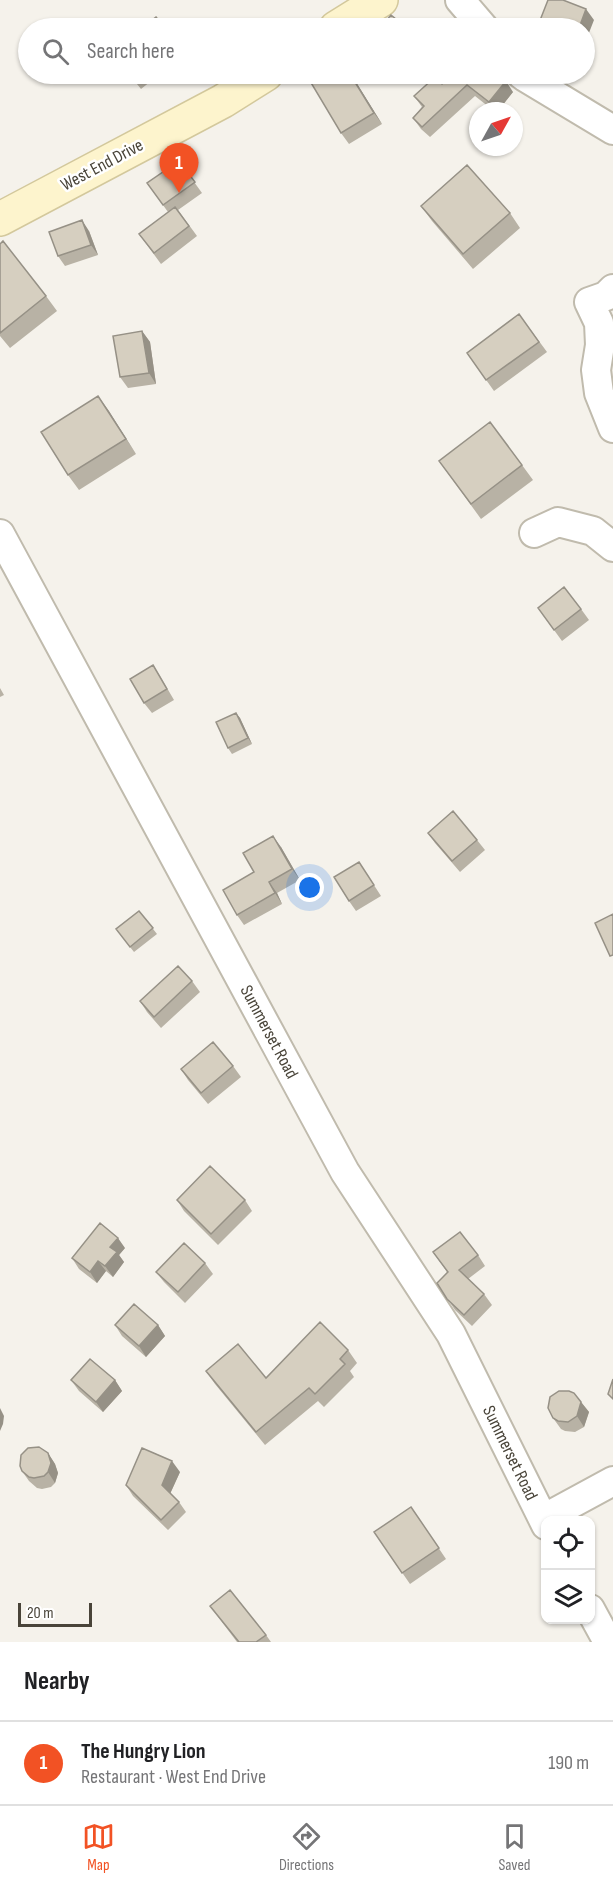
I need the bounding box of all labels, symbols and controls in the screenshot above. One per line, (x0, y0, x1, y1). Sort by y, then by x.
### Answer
search box (18, 18, 595, 84)
icon: search (39, 35, 72, 68)
text: Search here (87, 38, 174, 65)
north arrow (469, 102, 523, 156)
street label: West End Drive (57, 135, 147, 195)
pin: 1 (160, 144, 198, 193)
your location (295, 873, 324, 902)
street label: Summerset Road (236, 982, 302, 1082)
street label: Summerset Road (478, 1402, 542, 1504)
map controls (541, 1516, 595, 1624)
button: locate (541, 1516, 595, 1570)
button: layers (541, 1570, 595, 1624)
scale bar (18, 1600, 92, 1628)
text: 20 m (27, 1604, 54, 1623)
text: Nearby (24, 1666, 90, 1697)
text: The Hungry Lion (81, 1738, 206, 1765)
text: 1 (40, 1751, 47, 1775)
text: 190 m (548, 1751, 589, 1775)
text: Restaurant · West End Drive (81, 1765, 266, 1789)
tab: Map (82, 1820, 115, 1875)
tab: Directions (279, 1820, 334, 1875)
tab: Saved (498, 1820, 531, 1875)

